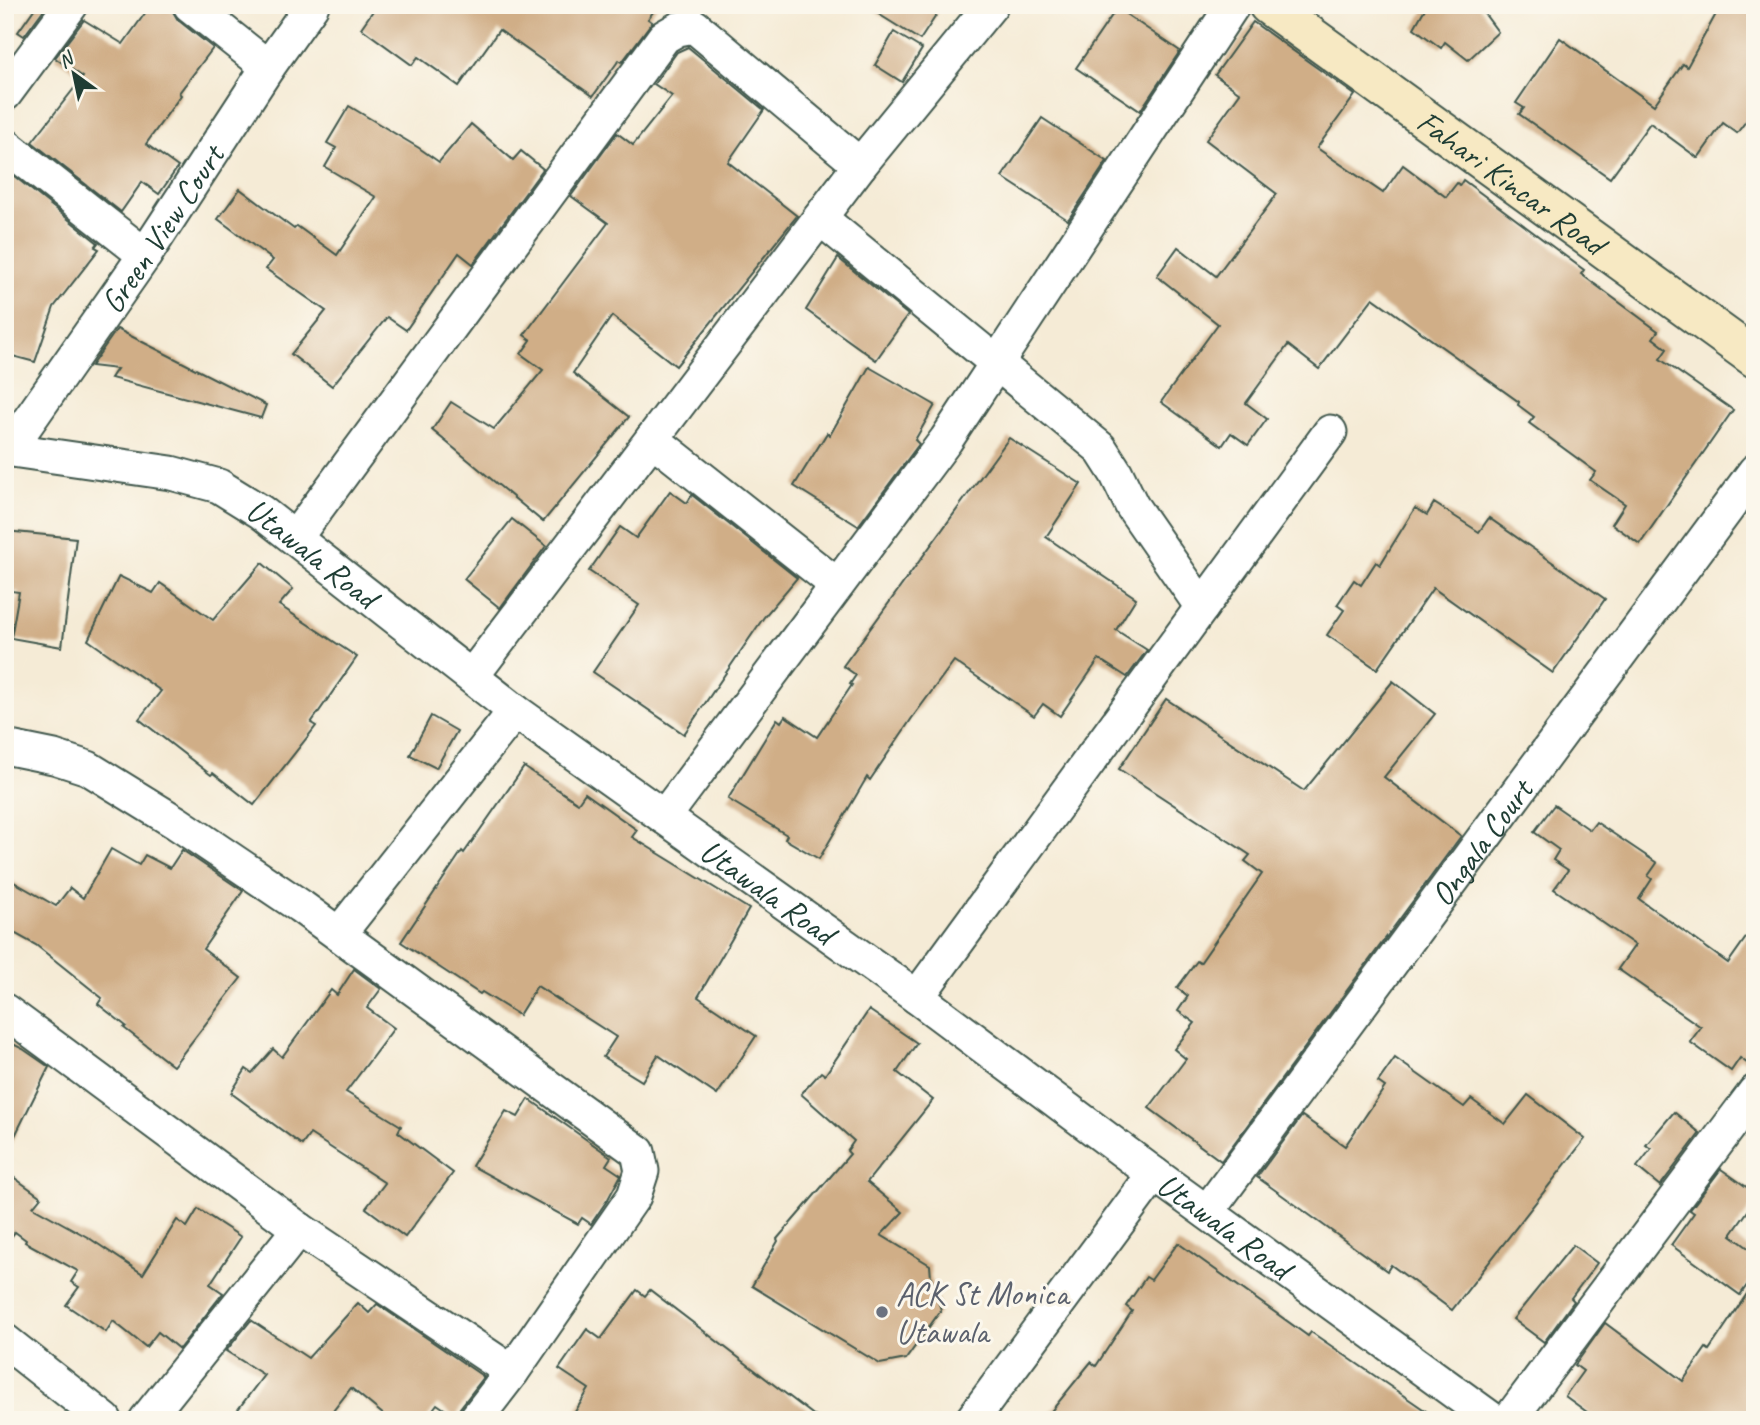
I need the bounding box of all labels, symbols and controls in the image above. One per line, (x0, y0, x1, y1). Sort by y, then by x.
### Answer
north arrow (38, 38, 108, 108)
text: N (54, 46, 79, 74)
street label: Fahari Kincar Road (1409, 100, 1617, 268)
street label: Green View Court (91, 135, 235, 321)
street label: Utawala Road (239, 488, 390, 621)
street label: Ongala Court (1421, 769, 1544, 914)
street label: Utawala Road (692, 830, 847, 957)
street label: Utawala Road (1149, 1163, 1303, 1292)
place label: ACK St Monica Utawala (896, 1273, 1071, 1353)
marker: ACK St Monica Utawala (874, 1304, 890, 1320)

